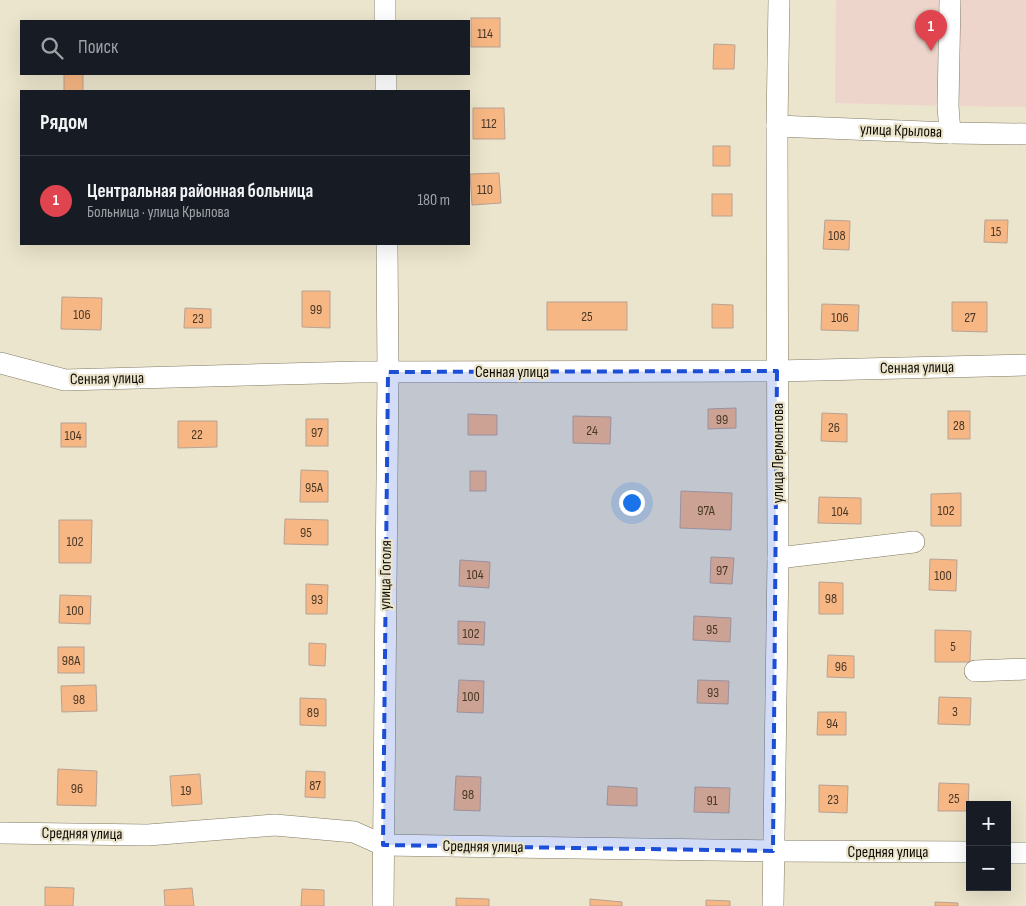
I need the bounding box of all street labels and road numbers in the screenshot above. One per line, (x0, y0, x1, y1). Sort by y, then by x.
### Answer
street label: улица Крылова (860, 120, 942, 142)
street label: Сенная улица (880, 358, 954, 378)
street label: Сенная улица (475, 363, 549, 382)
street label: Сенная улица (70, 369, 144, 389)
street label: улица Лермонтова (769, 403, 788, 503)
street label: улица Гоголя (376, 540, 396, 610)
street label: Средняя улица (41, 824, 123, 844)
street label: Средняя улица (442, 837, 524, 857)
street label: Средняя улица (848, 843, 928, 862)

